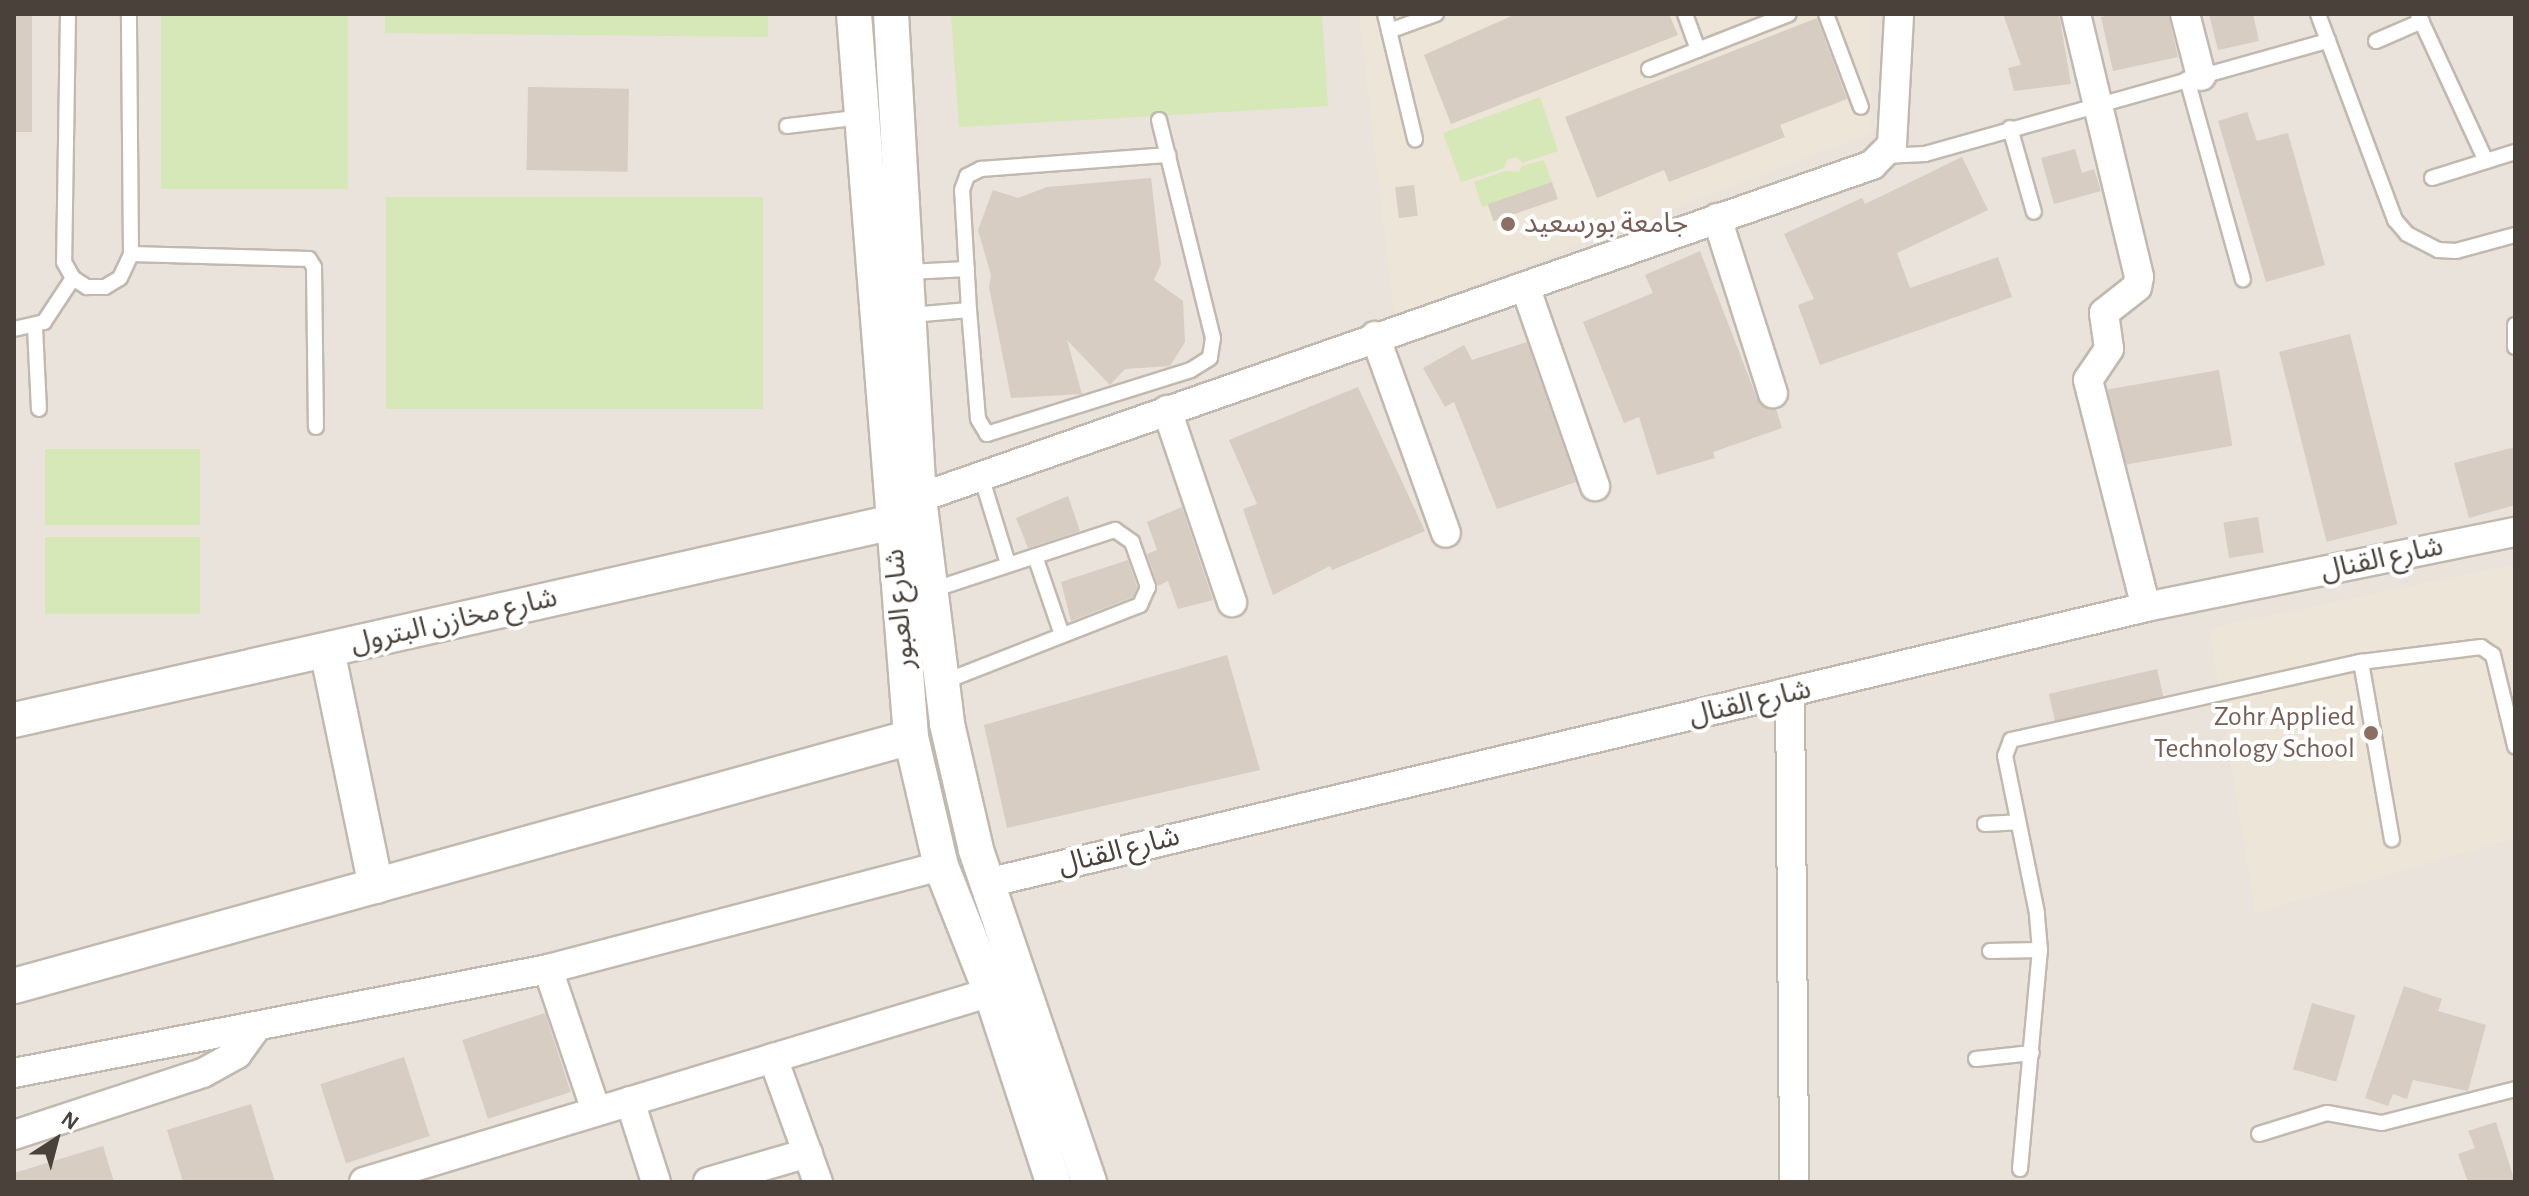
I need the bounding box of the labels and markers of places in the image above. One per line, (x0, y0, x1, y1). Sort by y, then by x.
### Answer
place label: جامعة بورسعيد (1524, 207, 1688, 241)
marker: جامعة بورسعيد (1499, 215, 1517, 233)
place label: Zohr Applied Technology School (2154, 700, 2355, 766)
marker: Zohr Applied Technology School (2362, 724, 2380, 742)

